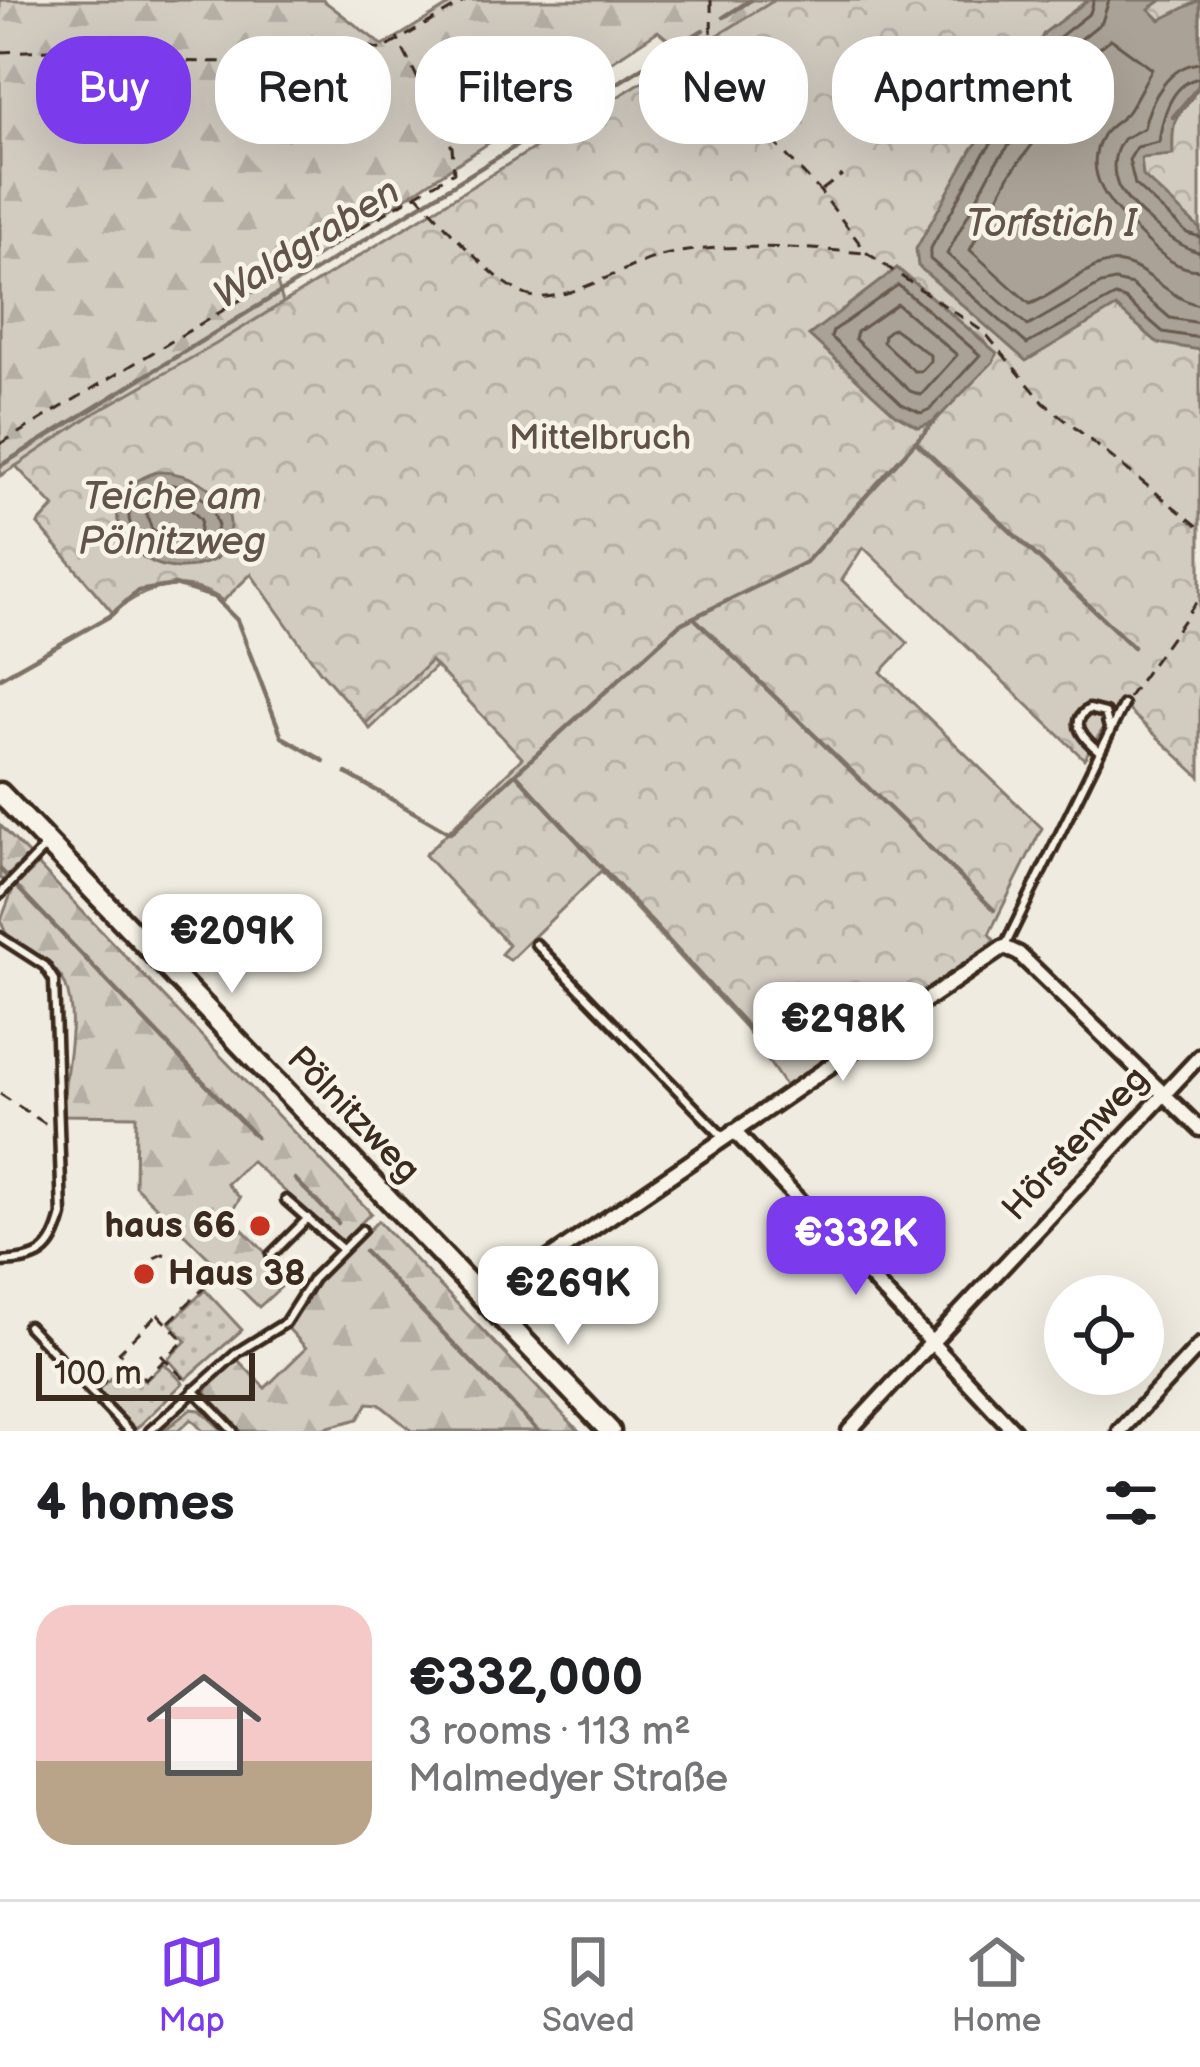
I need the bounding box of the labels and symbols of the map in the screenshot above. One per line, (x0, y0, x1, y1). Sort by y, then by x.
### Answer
water label: Waldgraben (205, 168, 409, 320)
water label: Torfstich I (966, 201, 1138, 248)
park label: Mittelbruch (509, 417, 691, 460)
water label: Teiche am Pölnitzweg (78, 474, 266, 566)
pin: €209K (148, 894, 316, 996)
pin: €298K (759, 982, 927, 1084)
street label: Pölnitzweg (278, 1038, 428, 1192)
street label: Hörstenweg (994, 1058, 1158, 1230)
pin: €332K (772, 1196, 940, 1298)
place label: haus 66 (104, 1205, 236, 1248)
marker: haus 66 (247, 1213, 273, 1239)
pin: €269K (484, 1246, 652, 1348)
place label: Haus 38 (168, 1253, 306, 1296)
marker: Haus 38 (131, 1261, 157, 1287)
scale bar (36, 1347, 255, 1400)

